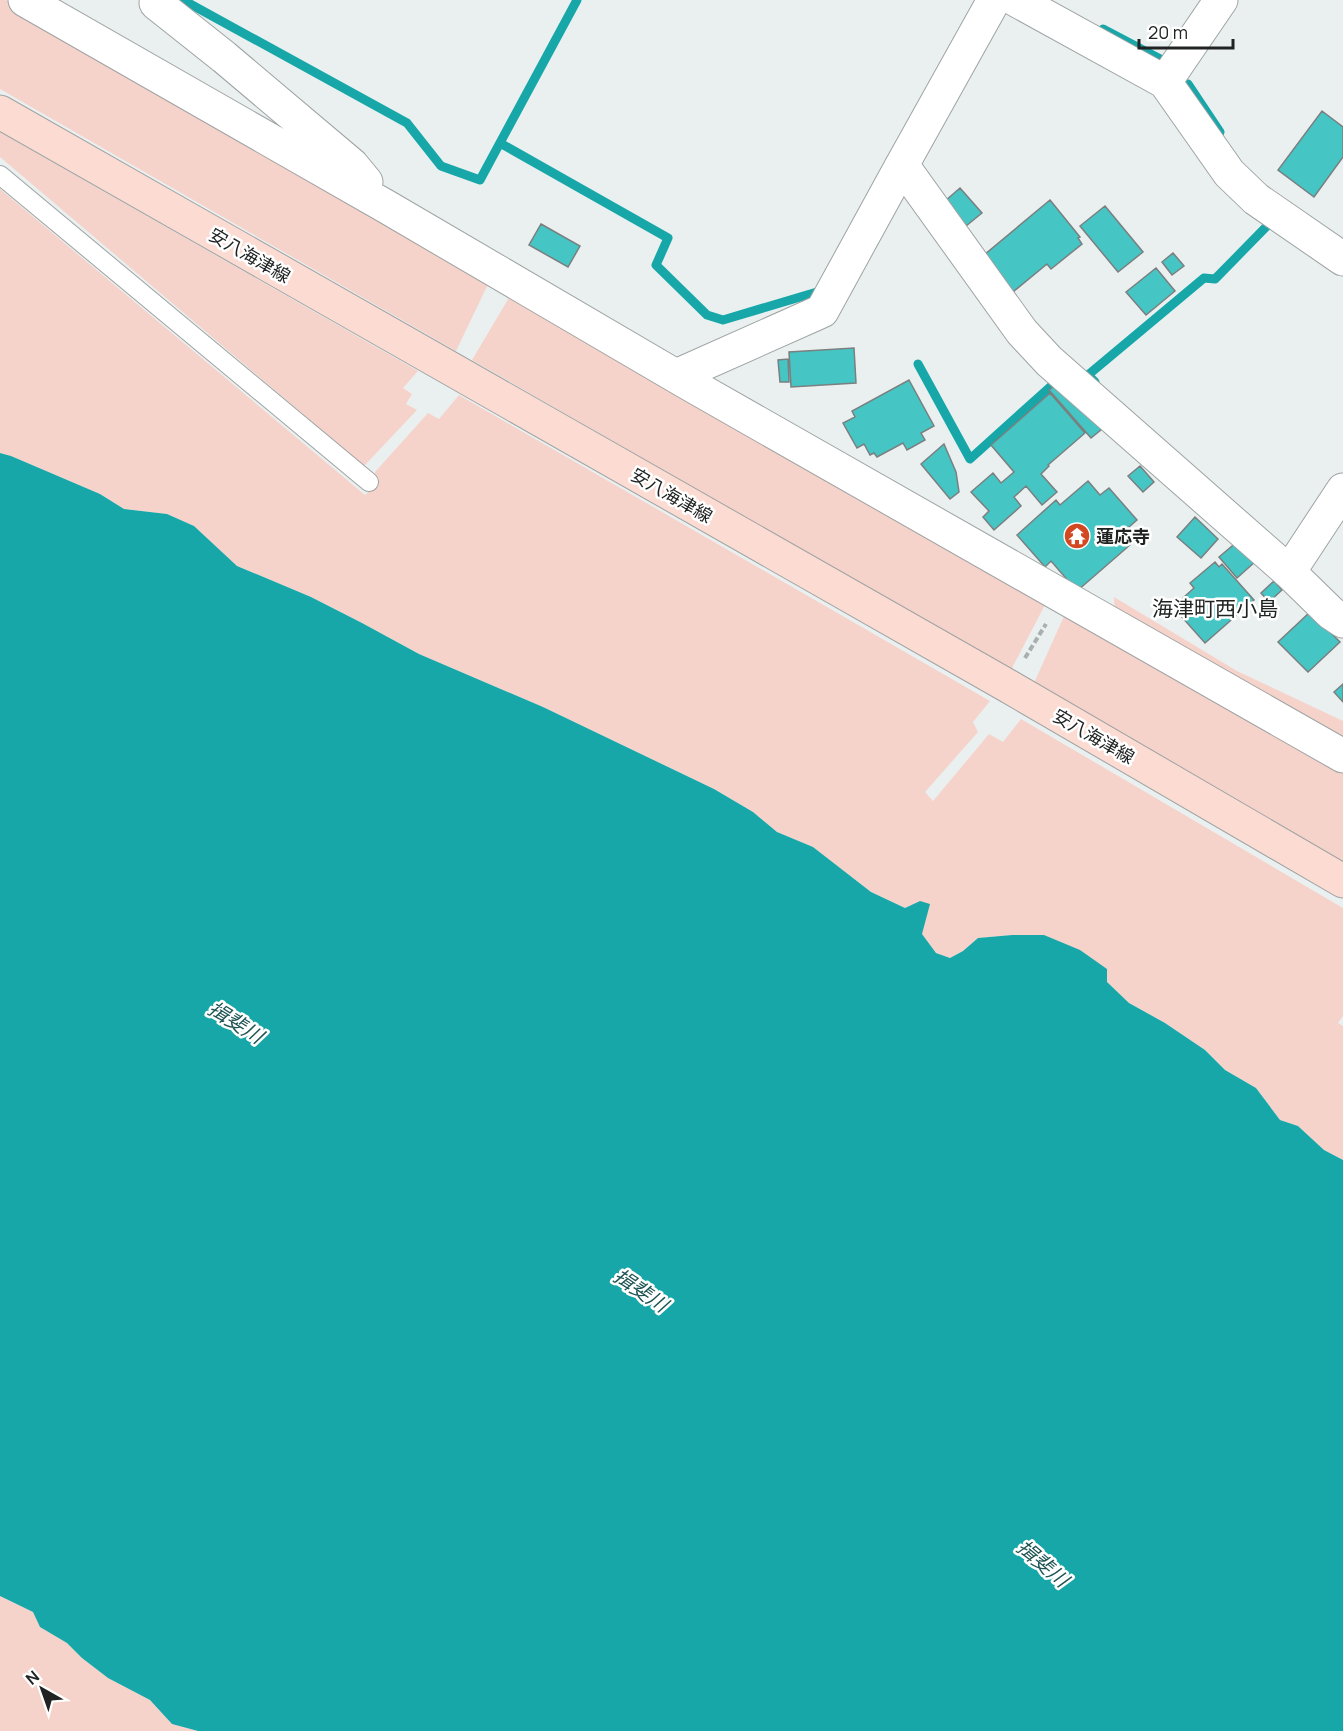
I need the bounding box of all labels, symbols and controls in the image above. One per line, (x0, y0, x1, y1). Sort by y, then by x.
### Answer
scale bar (1139, 12, 1234, 50)
text: 20 m (1148, 20, 1188, 44)
street label: 安八海津線 (205, 222, 295, 288)
street label: 安八海津線 (627, 462, 717, 528)
temple icon: 蓮応寺 (1062, 521, 1092, 551)
place label: 蓮応寺 (1096, 524, 1150, 548)
district label: 海津町西小島 (1152, 594, 1278, 622)
street label: 安八海津線 (1049, 703, 1139, 769)
water label: 揖斐川 (203, 995, 270, 1050)
water label: 揖斐川 (609, 1262, 675, 1319)
water label: 揖斐川 (1011, 1533, 1076, 1594)
north arrow (12, 1659, 72, 1719)
text: N (21, 1665, 44, 1690)

